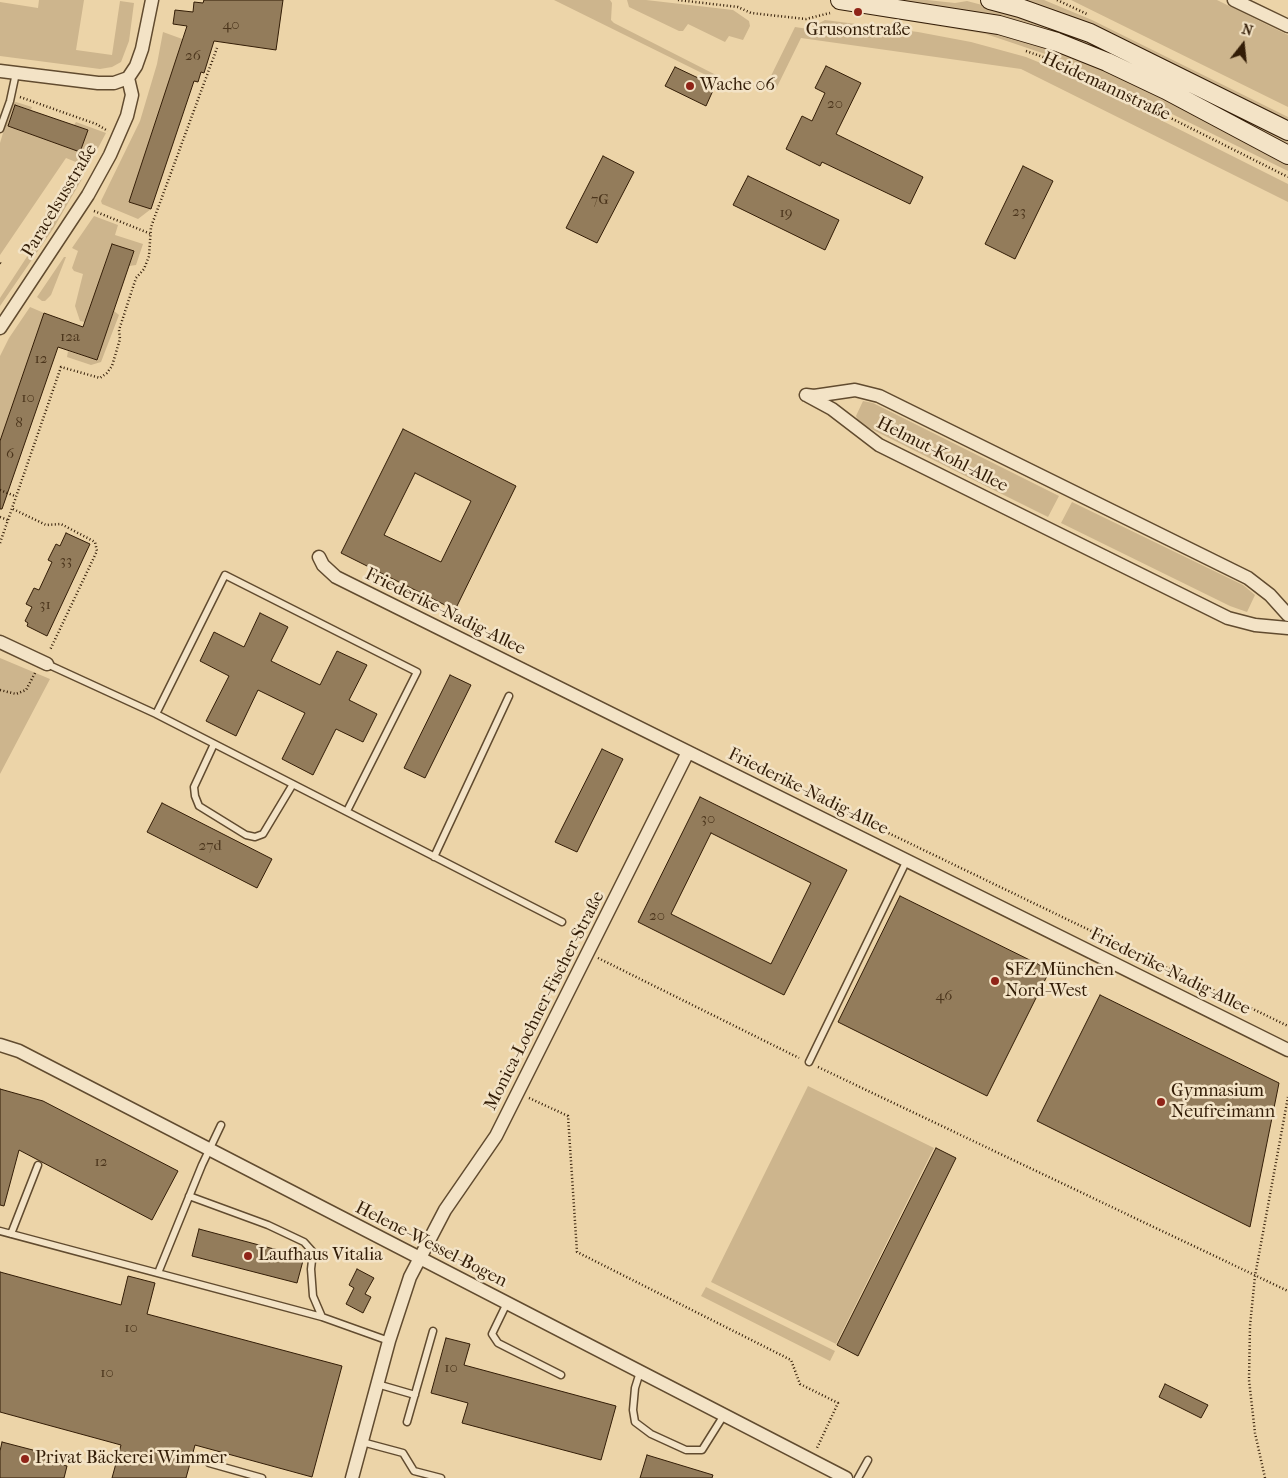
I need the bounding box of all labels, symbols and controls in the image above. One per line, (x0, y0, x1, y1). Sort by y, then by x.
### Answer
marker: Grusonstraße (852, 6, 864, 18)
house number: 40 (222, 16, 240, 34)
place label: Grusonstraße (806, 20, 910, 42)
north arrow (1218, 20, 1268, 70)
text: N (1240, 20, 1255, 40)
house number: 26 (185, 47, 201, 65)
street label: Heidemannstraße (1039, 48, 1173, 126)
place label: Wache 06 (700, 75, 775, 97)
marker: Wache 06 (684, 80, 696, 92)
house number: 20 (827, 95, 843, 113)
street label: Paracelsusstraße (18, 141, 102, 261)
house number: 7G (591, 191, 609, 209)
house number: 23 (1012, 203, 1026, 221)
house number: 19 (779, 204, 793, 222)
house number: 12a (60, 328, 80, 346)
house number: 12 (34, 350, 48, 368)
house number: 10 (21, 389, 35, 407)
street label: Helmut-Kohl-Allee (873, 413, 1011, 497)
house number: 8 (15, 414, 23, 432)
house number: 6 (6, 445, 14, 463)
house number: 33 (60, 552, 72, 570)
street label: Friederike-Nadig-Allee (361, 564, 529, 660)
house number: 31 (39, 596, 51, 614)
street label: Friederike-Nadig-Allee (724, 744, 892, 840)
house number: 30 (701, 810, 715, 828)
house number: 27d (198, 837, 222, 855)
street label: Monica-Lochner-Fischer-Straße (480, 888, 610, 1114)
house number: 20 (649, 907, 665, 925)
street label: Friederike-Nadig-Allee (1086, 924, 1254, 1020)
place label: SFZ München Nord-West (1005, 960, 1114, 1002)
marker: SFZ München Nord-West (989, 975, 1001, 987)
house number: 46 (936, 987, 952, 1005)
place label: Gymnasium Neufreimann (1171, 1081, 1275, 1124)
marker: Gymnasium Neufreimann (1155, 1096, 1167, 1108)
house number: 12 (94, 1153, 108, 1171)
street label: Helene-Wessel-Bogen (351, 1197, 511, 1293)
place label: Laufhaus Vitalia (258, 1245, 383, 1267)
marker: Laufhaus Vitalia (242, 1250, 254, 1262)
house number: 10 (124, 1319, 138, 1337)
house number: 10 (444, 1359, 458, 1377)
house number: 10 (100, 1364, 114, 1382)
place label: Privat Bäckerei Wimmer (35, 1448, 227, 1470)
marker: Privat Bäckerei Wimmer (19, 1453, 31, 1465)

